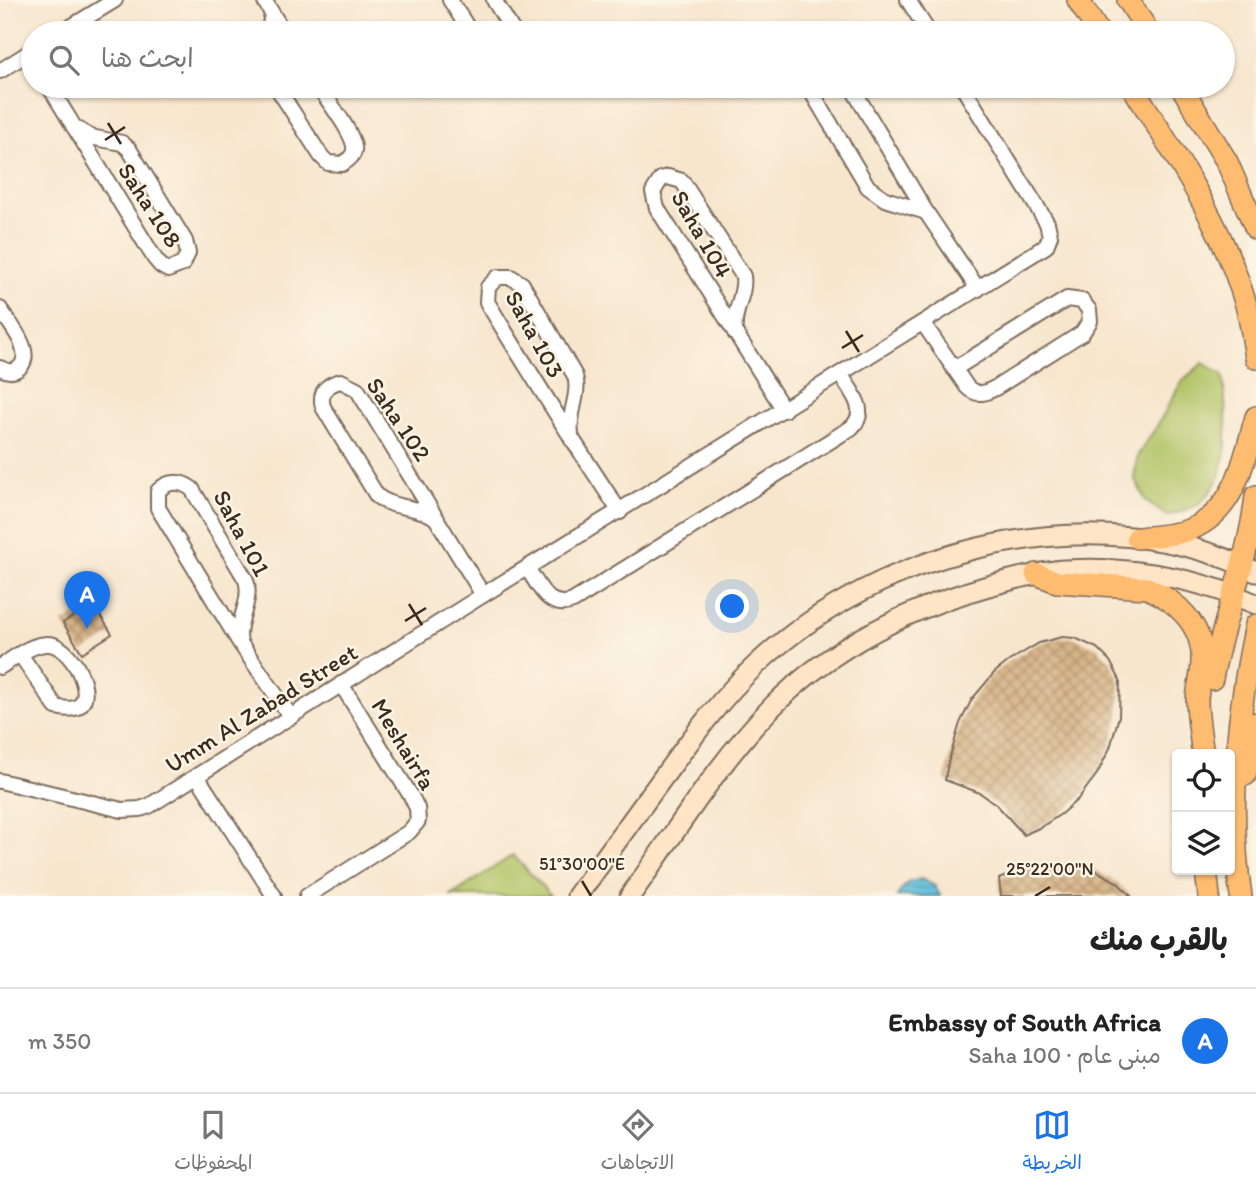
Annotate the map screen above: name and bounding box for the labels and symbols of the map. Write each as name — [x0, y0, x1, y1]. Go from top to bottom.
street label: Saha 108 — [112, 157, 188, 253]
street label: Saha 104 — [665, 185, 739, 283]
street label: Saha 103 — [499, 285, 571, 383]
street label: Saha 102 — [361, 372, 438, 467]
street label: Saha 101 — [207, 485, 277, 581]
pin: A — [64, 571, 110, 629]
your location — [715, 589, 749, 623]
street label: Umm Al Zabad Street — [160, 637, 362, 779]
street label: Meshairfa — [365, 693, 443, 795]
text: 51°30'00"E — [539, 853, 625, 875]
text: 25°22'00"N — [1006, 858, 1094, 880]

